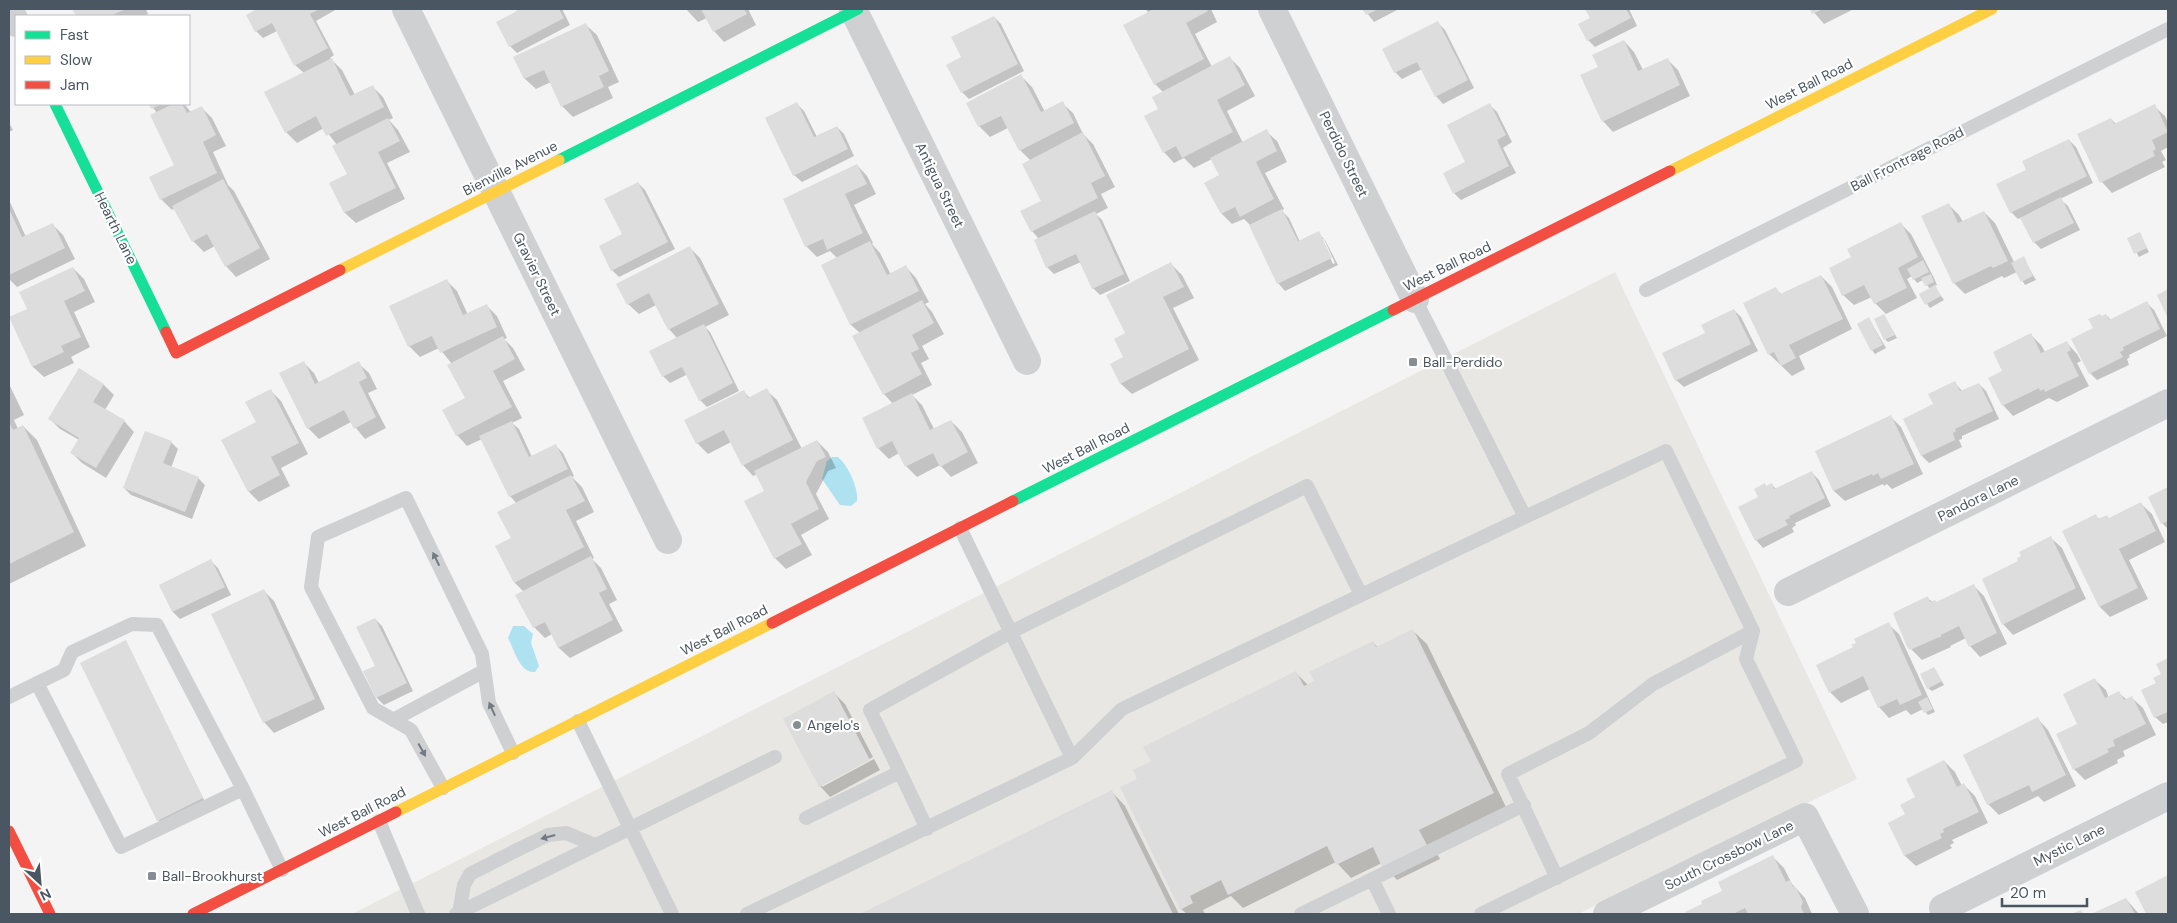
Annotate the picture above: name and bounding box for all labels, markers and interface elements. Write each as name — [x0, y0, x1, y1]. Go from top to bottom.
legend — [15, 15, 190, 105]
text: Fast — [60, 25, 89, 45]
text: Slow — [60, 50, 93, 70]
street label: West Ball Road — [1762, 54, 1856, 114]
text: Jam — [60, 75, 89, 95]
street label: Perdido Street — [1315, 108, 1373, 200]
street label: Ball Frontrage Road — [1847, 123, 1967, 195]
street label: Bienville Avenue — [460, 136, 560, 200]
street label: Antigua Street — [912, 139, 968, 231]
street label: Hearth Lane — [91, 189, 141, 267]
street label: Gravier Street — [509, 229, 565, 319]
street label: West Ball Road — [1400, 237, 1494, 295]
place label: Ball-Perdido — [1423, 353, 1503, 371]
marker: Ball-Perdido — [1407, 356, 1419, 368]
street label: West Ball Road — [1039, 418, 1133, 478]
street label: Pandora Lane — [1934, 471, 2022, 525]
one-way arrow — [432, 551, 440, 566]
street label: West Ball Road — [677, 600, 771, 660]
one-way arrow — [488, 702, 496, 716]
place label: Angelo's — [807, 716, 860, 734]
marker: Angelo's — [791, 719, 803, 731]
one-way arrow — [418, 743, 426, 758]
street label: West Ball Road — [315, 782, 409, 842]
street label: South Crossbow Lane — [1662, 816, 1796, 894]
street label: Mystic Lane — [2030, 820, 2108, 870]
one-way arrow — [541, 833, 556, 841]
north arrow — [15, 858, 65, 908]
place label: Ball-Brookhurst — [162, 867, 262, 885]
marker: Ball-Brookhurst — [146, 870, 158, 882]
scale bar — [2002, 876, 2087, 908]
text: 20 m — [2010, 883, 2046, 903]
text: N — [37, 884, 54, 905]

